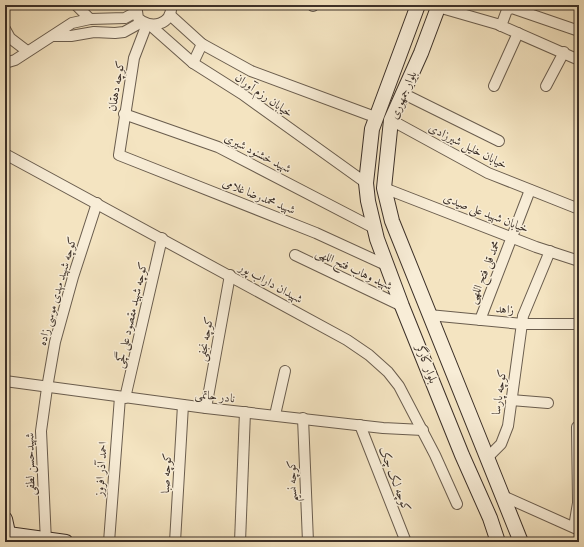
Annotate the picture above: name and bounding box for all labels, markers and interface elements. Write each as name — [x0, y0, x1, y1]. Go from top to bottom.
street label: کوچه دهقان — [105, 59, 129, 113]
street label: خیابان رزم آوران — [230, 69, 296, 123]
street label: بلوار جمهوری — [387, 69, 420, 121]
street label: خیابان خلیل شیرزادی — [425, 120, 510, 174]
street label: شهید خشنود شیری — [222, 130, 294, 177]
street label: شهید محمدرضا غلامی — [220, 175, 297, 218]
street label: خیابان شهید علی صیدی — [441, 190, 531, 238]
street label: کوچه شهید مهدی موسی زاده — [35, 235, 81, 348]
street label: محمد قلی فتح اللهی — [465, 238, 507, 307]
street label: شهید وهاب فتح اللهی — [312, 245, 395, 297]
street label: شهیدان داراب پور — [235, 259, 305, 308]
street label: کوچه شهید مقصود علی گچی — [111, 260, 152, 370]
street label: زاهد — [495, 301, 515, 317]
street label: کوچه نجفی — [194, 316, 218, 363]
street label: بلوار کارگر — [412, 341, 442, 385]
street label: کوچه پارسا — [489, 368, 511, 416]
street label: نادر حاتمی — [194, 387, 236, 407]
street label: شهیدحسن لطفی — [22, 433, 40, 495]
street label: احمد آذر افروز — [91, 441, 111, 498]
street label: کوچه لک چک — [374, 445, 414, 514]
street label: کوچه صبا — [158, 452, 176, 494]
street label: کوچه نسیم — [284, 460, 305, 502]

